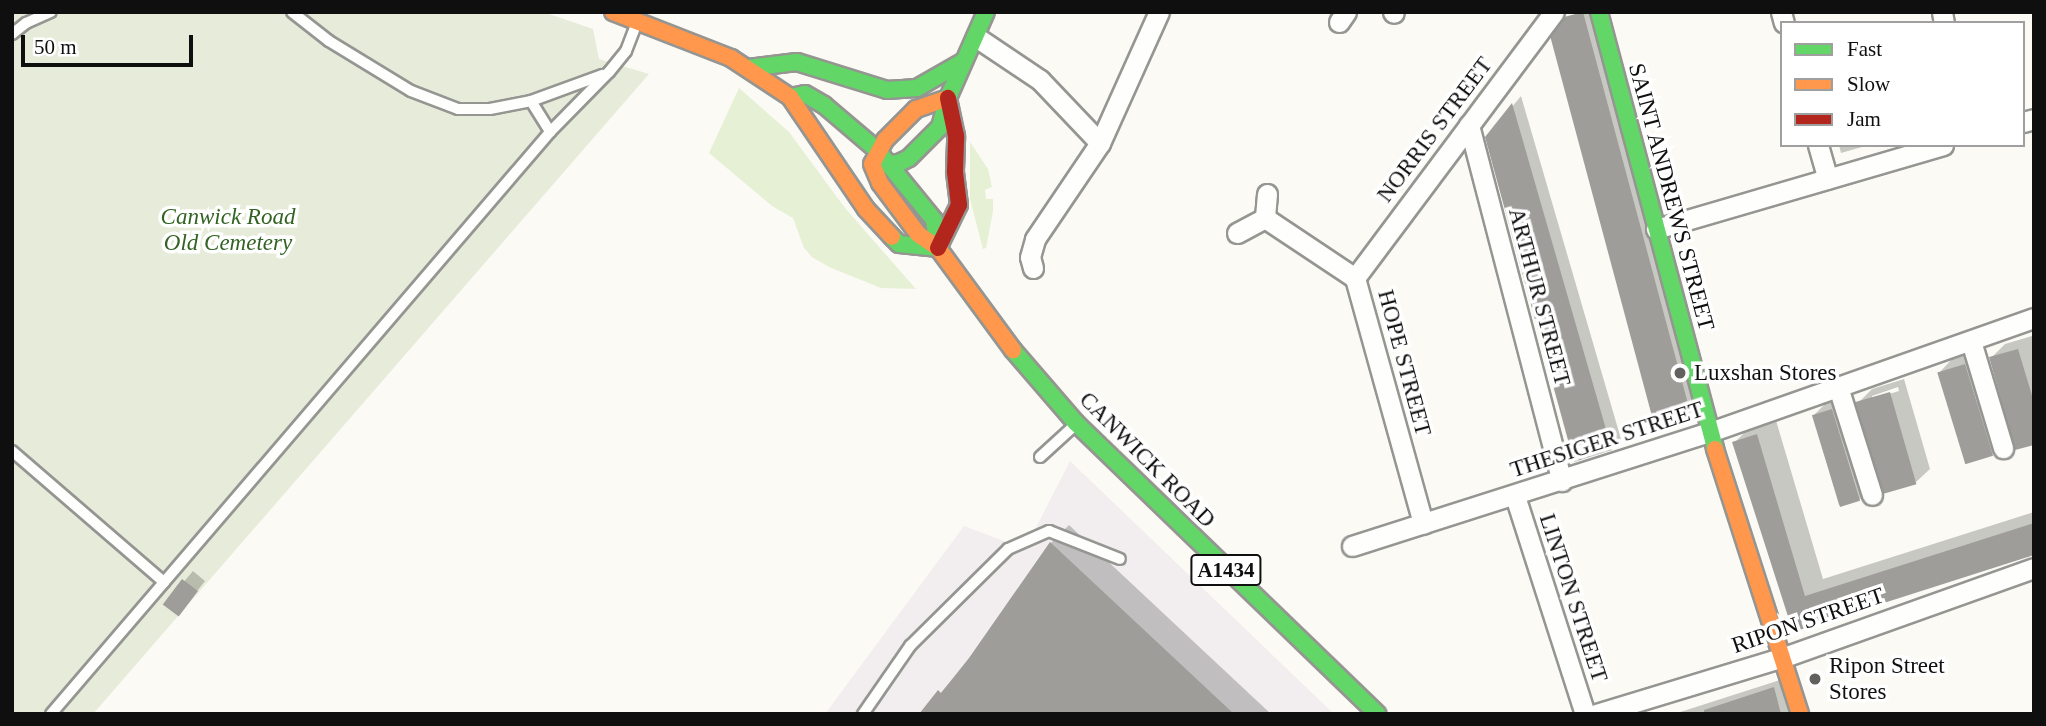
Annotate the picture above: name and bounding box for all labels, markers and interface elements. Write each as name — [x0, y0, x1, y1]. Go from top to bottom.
scale bar — [24, 21, 196, 65]
legend — [1780, 21, 2025, 147]
text: 50 m — [34, 35, 77, 59]
text: Fast — [1847, 37, 1882, 61]
street label: NORRIS STREET — [1371, 52, 1499, 208]
street label: SAINT ANDREWS STREET — [1622, 60, 1720, 334]
text: Slow — [1847, 72, 1890, 96]
text: Jam — [1847, 107, 1881, 131]
park label: Canwick Road Old Cemetery — [161, 203, 295, 257]
street label: ARTHUR STREET — [1502, 205, 1576, 389]
street label: HOPE STREET — [1371, 287, 1437, 439]
place label: Luxshan Stores — [1694, 359, 1836, 387]
marker: Luxshan Stores — [1672, 365, 1688, 381]
street label: CANWICK ROAD — [1073, 386, 1221, 534]
street label: THESIGER STREET — [1507, 396, 1707, 484]
street label: LINTON STREET — [1533, 510, 1613, 686]
road number: A1434 — [1189, 552, 1263, 588]
street label: RIPON STREET — [1728, 582, 1888, 660]
place label: Ripon Street Stores — [1829, 652, 1945, 706]
marker: Ripon Street Stores — [1807, 671, 1823, 687]

